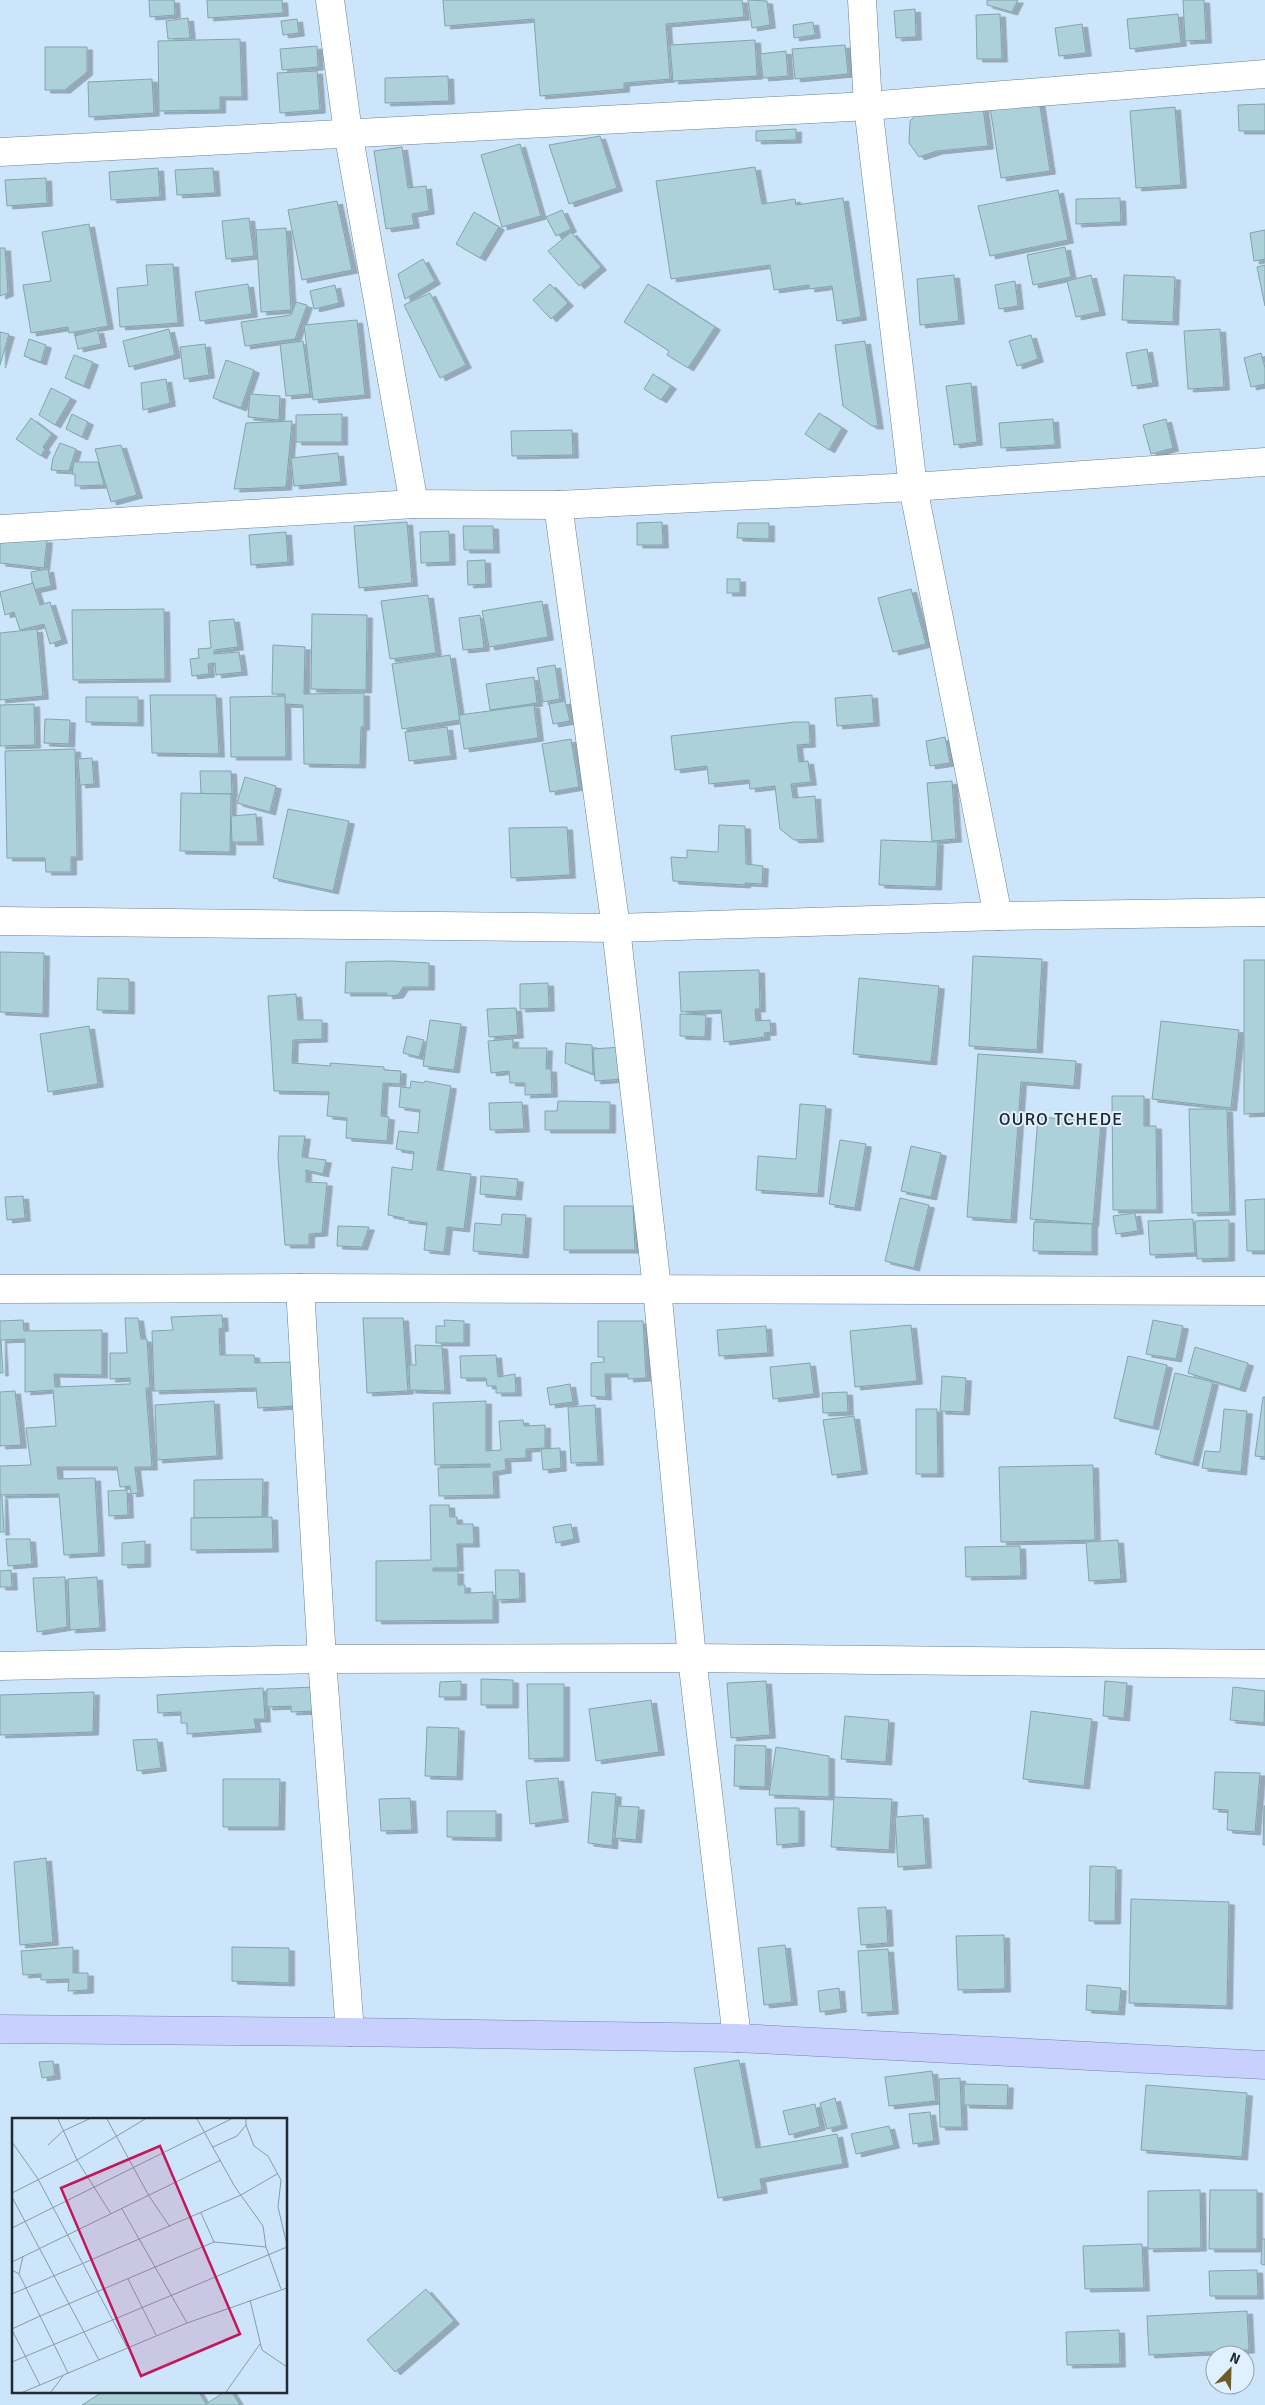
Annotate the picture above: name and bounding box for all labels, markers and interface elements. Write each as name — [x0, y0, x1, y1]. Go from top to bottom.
district label: OURO TCHEDE — [999, 1108, 1123, 1130]
inset map — [12, 2118, 288, 2392]
north arrow — [1205, 2345, 1255, 2395]
text: N — [1227, 2349, 1243, 2368]

